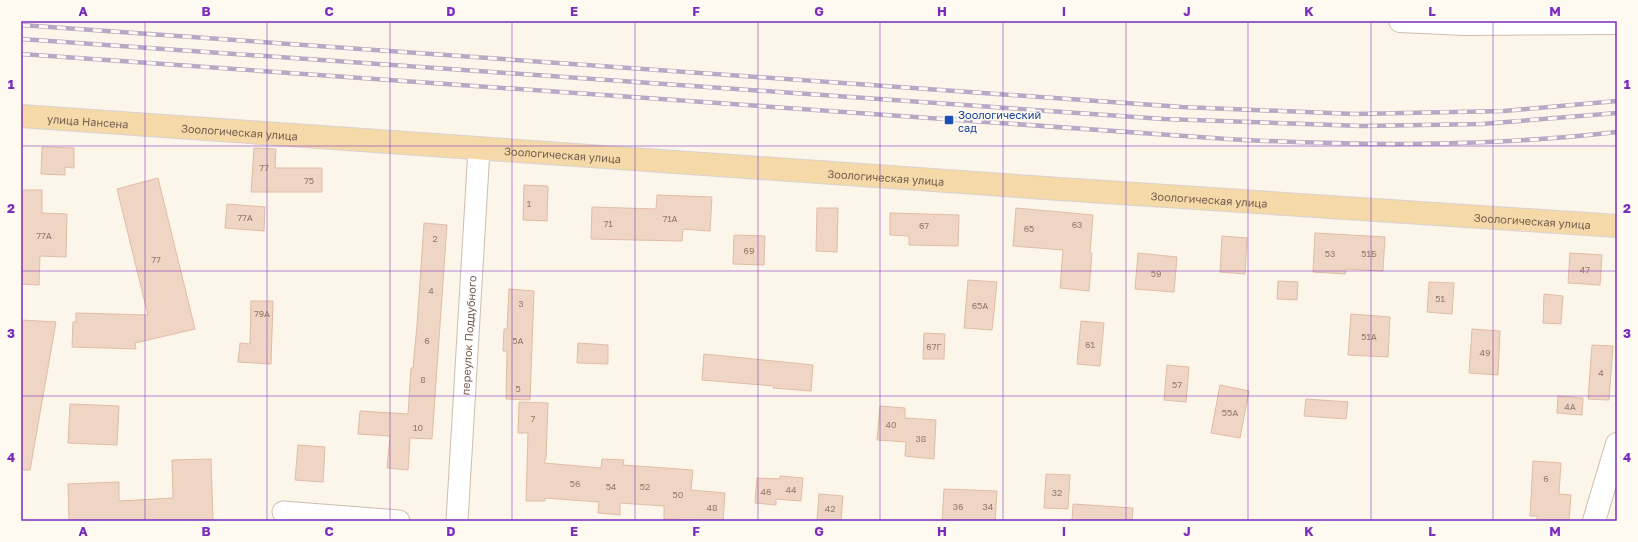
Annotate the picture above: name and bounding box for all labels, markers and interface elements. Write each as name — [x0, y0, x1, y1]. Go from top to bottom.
text: A — [78, 3, 88, 19]
text: B — [201, 3, 211, 19]
text: C — [324, 3, 334, 19]
text: D — [446, 3, 456, 19]
text: E — [570, 3, 578, 19]
text: F — [692, 3, 700, 19]
text: G — [814, 3, 824, 19]
text: H — [937, 3, 947, 19]
text: I — [1062, 3, 1066, 19]
text: J — [1183, 3, 1191, 19]
text: K — [1304, 3, 1314, 19]
text: L — [1428, 3, 1436, 19]
text: M — [1549, 3, 1561, 19]
text: 1 — [8, 76, 15, 92]
text: 1 — [1624, 76, 1631, 92]
place label: Зоологический сад — [958, 108, 1041, 134]
street label: улица Нансена — [47, 111, 129, 130]
marker: Зоологический сад — [943, 114, 955, 126]
street label: Зоологическая улица — [181, 121, 298, 142]
street label: Зоологическая улица — [504, 143, 622, 165]
house number: 77 — [259, 162, 269, 173]
street label: Зоологическая улица — [827, 166, 945, 187]
house number: 75 — [304, 175, 314, 186]
street label: Зоологическая улица — [1150, 189, 1268, 209]
house number: 1 — [527, 198, 532, 209]
text: 2 — [7, 200, 15, 216]
text: 2 — [1623, 200, 1631, 216]
street label: Зоологическая улица — [1473, 210, 1591, 231]
house number: 77А — [237, 212, 253, 223]
house number: 71А — [662, 213, 678, 224]
house number: 71 — [603, 218, 613, 229]
house number: 63 — [1072, 219, 1082, 230]
house number: 67 — [919, 220, 929, 231]
house number: 65 — [1024, 223, 1034, 234]
house number: 77А — [36, 230, 52, 241]
house number: 2 — [432, 233, 438, 244]
house number: 69 — [744, 245, 754, 256]
house number: 53 — [1325, 248, 1335, 259]
house number: 51Б — [1361, 248, 1377, 259]
house number: 77 — [151, 254, 161, 265]
house number: 47 — [1580, 264, 1590, 275]
house number: 59 — [1151, 268, 1161, 279]
street label: переулок Поддубного — [458, 275, 478, 396]
house number: 4 — [428, 285, 434, 296]
house number: 51 — [1435, 293, 1445, 304]
house number: 3 — [518, 298, 524, 309]
house number: 65А — [972, 300, 988, 311]
house number: 79А — [254, 308, 270, 319]
text: 3 — [7, 325, 15, 341]
text: 3 — [1623, 325, 1631, 341]
house number: 51А — [1361, 331, 1377, 342]
house number: 6 — [424, 335, 430, 346]
house number: 5А — [512, 335, 524, 346]
house number: 61 — [1085, 339, 1096, 350]
house number: 67Г — [926, 341, 942, 352]
house number: 49 — [1480, 347, 1490, 358]
house number: 4 — [1598, 367, 1604, 378]
house number: 8 — [420, 374, 426, 385]
house number: 57 — [1172, 379, 1182, 390]
house number: 5 — [515, 383, 521, 394]
house number: 4А — [1564, 401, 1576, 412]
house number: 55А — [1222, 407, 1238, 418]
house number: 7 — [531, 413, 536, 424]
house number: 40 — [885, 419, 897, 430]
house number: 10 — [413, 422, 423, 433]
house number: 38 — [916, 433, 926, 444]
text: 4 — [7, 449, 15, 465]
text: 4 — [1623, 449, 1631, 465]
house number: 6 — [1543, 473, 1549, 484]
house number: 56 — [570, 478, 580, 489]
house number: 54 — [606, 481, 617, 492]
house number: 52 — [640, 481, 650, 492]
house number: 44 — [786, 484, 797, 495]
house number: 46 — [761, 486, 771, 497]
house number: 32 — [1052, 487, 1062, 498]
house number: 50 — [673, 489, 684, 500]
house number: 36 — [953, 501, 963, 512]
house number: 34 — [983, 501, 994, 512]
house number: 48 — [707, 502, 717, 513]
house number: 42 — [825, 503, 835, 514]
text: A — [78, 523, 88, 539]
text: B — [201, 523, 211, 539]
text: C — [324, 523, 334, 539]
text: D — [446, 523, 456, 539]
text: E — [570, 523, 578, 539]
text: F — [692, 523, 700, 539]
text: G — [814, 523, 824, 539]
text: H — [937, 523, 947, 539]
text: I — [1062, 523, 1066, 539]
text: J — [1183, 523, 1191, 539]
text: K — [1304, 523, 1314, 539]
text: L — [1428, 523, 1436, 539]
text: M — [1549, 523, 1561, 539]

